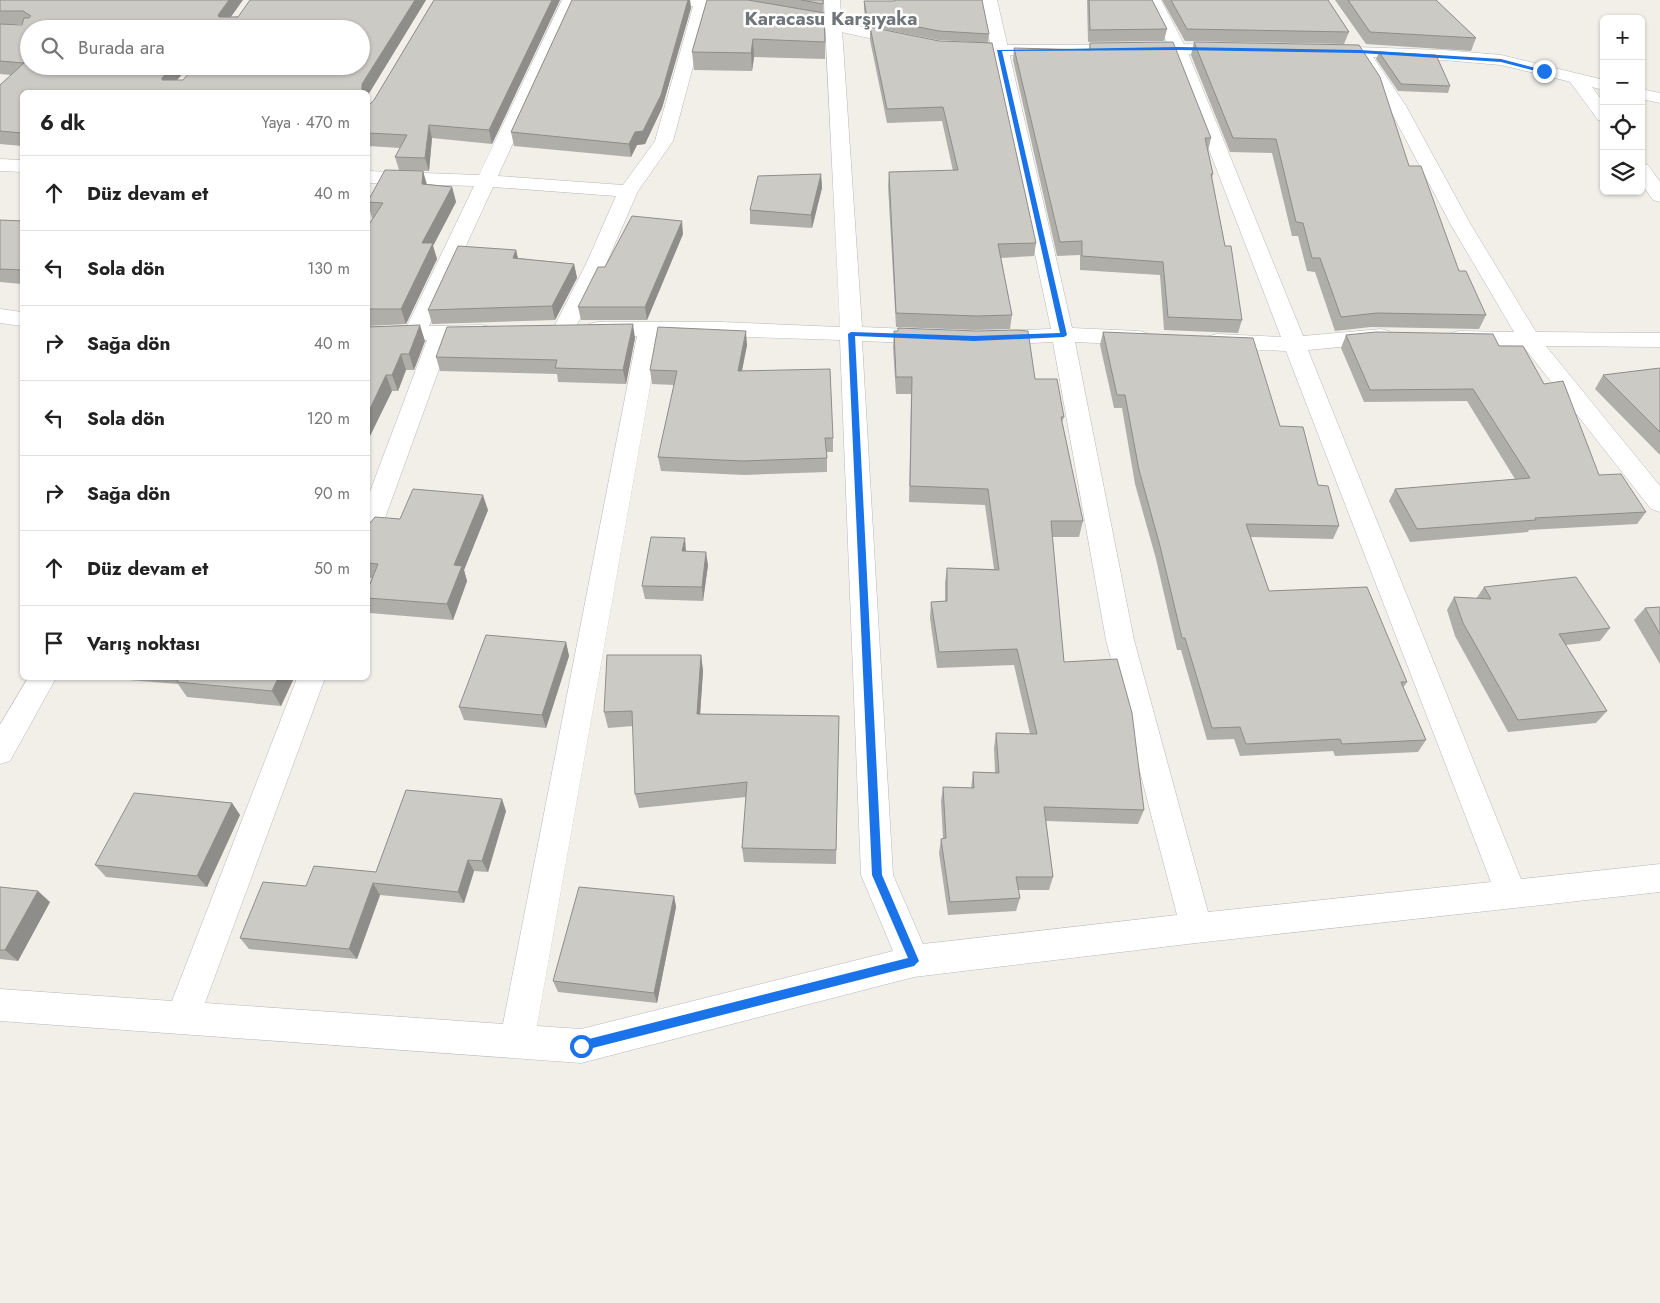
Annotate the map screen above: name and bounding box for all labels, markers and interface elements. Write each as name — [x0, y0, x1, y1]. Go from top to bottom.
district label: Karacasu Karşıyaka — [744, 5, 918, 32]
map controls — [1600, 15, 1645, 195]
button: + — [1600, 15, 1645, 60]
search box — [20, 20, 370, 75]
icon: search — [38, 34, 66, 62]
text: Burada ara — [78, 34, 165, 61]
route end — [1533, 60, 1556, 83]
button: − — [1600, 60, 1645, 105]
button: locate — [1600, 105, 1645, 150]
text: 6 dk — [40, 108, 85, 138]
text: Yaya · 470 m — [261, 111, 350, 134]
button: layers — [1600, 150, 1645, 195]
icon: ahead — [40, 179, 68, 207]
text: Düz devam et — [87, 180, 208, 207]
text: 40 m — [314, 182, 350, 205]
icon: left — [40, 254, 68, 282]
text: Sola dön — [87, 255, 165, 282]
text: 130 m — [307, 257, 350, 280]
icon: right — [40, 329, 68, 357]
text: Sağa dön — [87, 330, 171, 357]
text: 40 m — [314, 332, 350, 355]
icon: left — [40, 404, 68, 432]
text: Sola dön — [87, 405, 165, 432]
text: 120 m — [307, 407, 350, 430]
icon: right — [40, 479, 68, 507]
text: Sağa dön — [87, 480, 171, 507]
text: 90 m — [314, 482, 350, 505]
icon: ahead — [40, 554, 68, 582]
text: Düz devam et — [87, 555, 208, 582]
text: 50 m — [314, 557, 350, 580]
icon: arrive — [40, 629, 68, 657]
text: Varış noktası — [87, 630, 200, 657]
route start — [570, 1035, 593, 1058]

